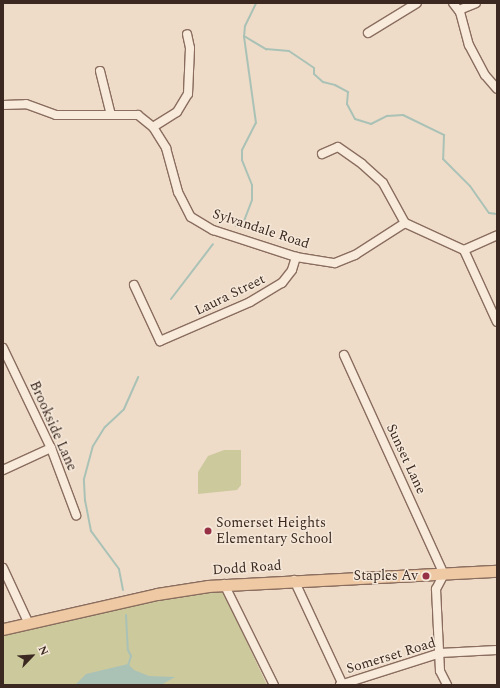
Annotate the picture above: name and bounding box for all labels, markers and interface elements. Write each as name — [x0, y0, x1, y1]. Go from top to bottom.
street label: Sylvandale Road — [210, 205, 312, 253]
street label: Laura Street — [192, 271, 268, 319]
street label: Brookside Lane — [26, 378, 80, 474]
street label: Sunset Lane — [382, 421, 430, 497]
place label: Somerset Heights Elementary School — [216, 515, 332, 548]
marker: Somerset Heights Elementary School — [203, 526, 213, 536]
street label: Dodd Road — [212, 557, 282, 579]
place label: Staples Av — [354, 568, 418, 584]
marker: Staples Av — [421, 571, 431, 581]
street label: Somerset Road — [344, 634, 438, 678]
north arrow — [12, 636, 52, 676]
text: N — [34, 643, 53, 658]

